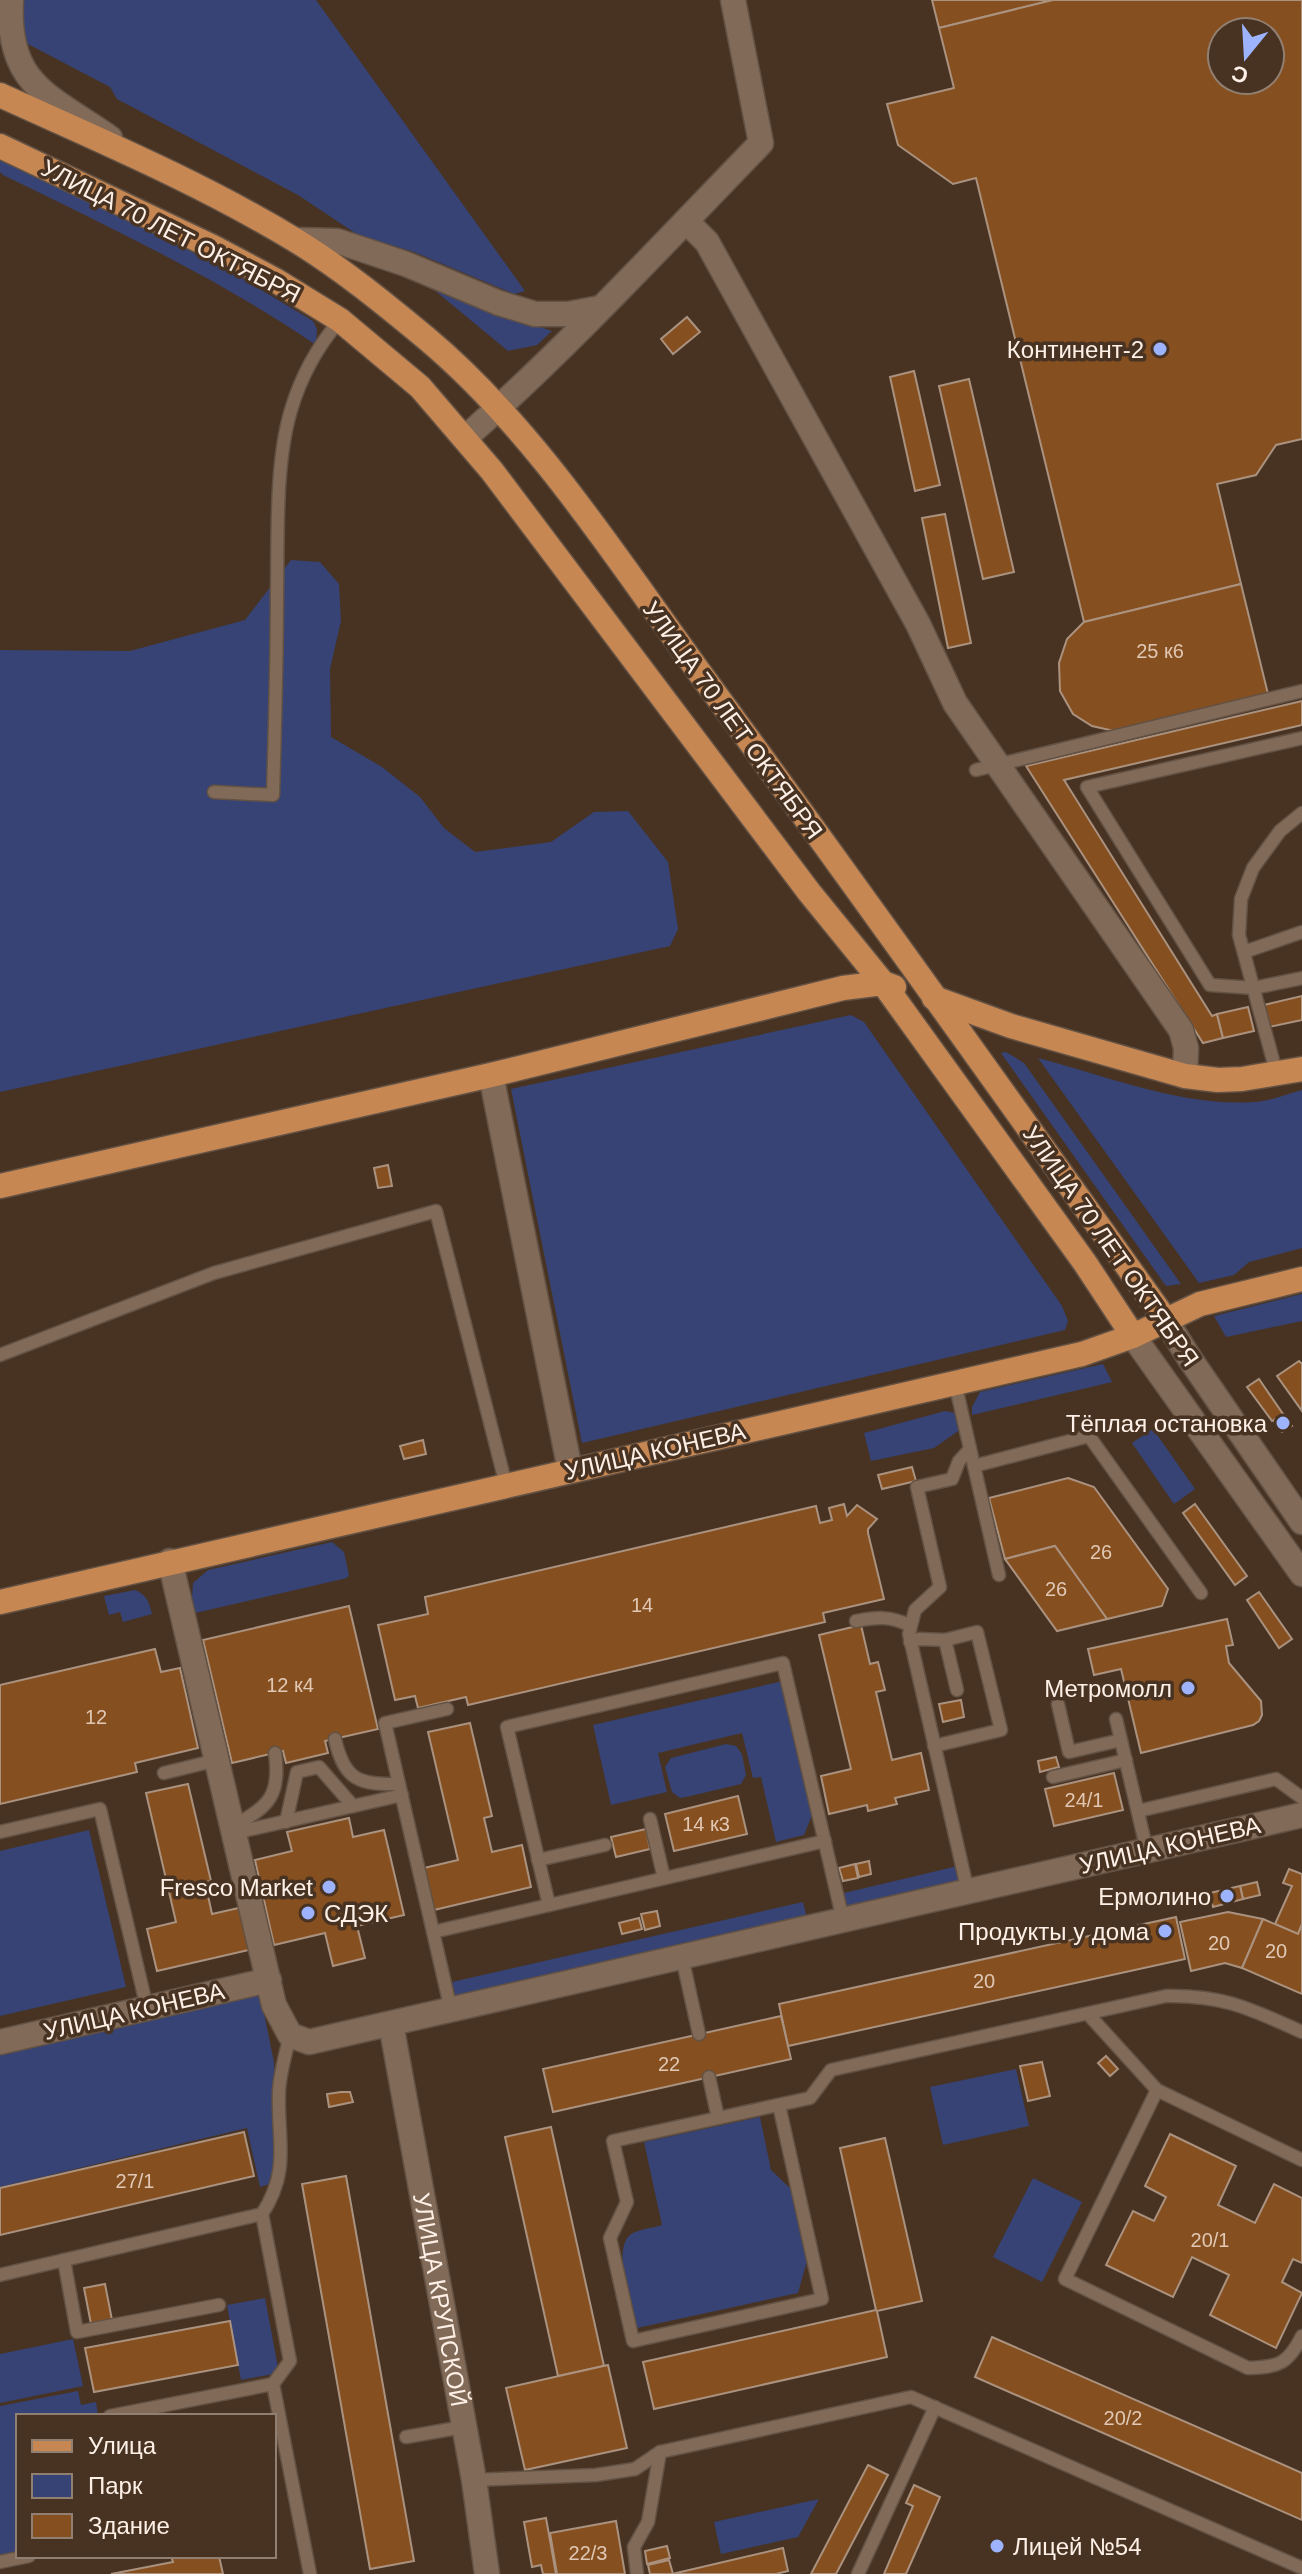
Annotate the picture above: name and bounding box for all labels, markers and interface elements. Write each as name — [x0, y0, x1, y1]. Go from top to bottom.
north arrow — [1206, 16, 1286, 96]
text: С — [1228, 60, 1251, 89]
street label: УЛИЦА 70 ЛЕТ ОКТЯБРЯ — [37, 154, 305, 308]
place label: Континент-2 — [1007, 336, 1144, 363]
marker: Континент-2 — [1151, 340, 1169, 358]
street label: УЛИЦА 70 ЛЕТ ОКТЯБРЯ — [638, 596, 828, 844]
house number: 25 к6 — [1136, 640, 1184, 662]
street label: УЛИЦА 70 ЛЕТ ОКТЯБРЯ — [1018, 1121, 1204, 1371]
place label: Тёплая остановка — [1066, 1410, 1268, 1437]
marker: Тёплая остановка — [1274, 1414, 1292, 1432]
street label: УЛИЦА КОНЕВА — [562, 1417, 748, 1485]
house number: 26 — [1090, 1541, 1112, 1563]
house number: 26 — [1045, 1578, 1067, 1600]
house number: 14 — [631, 1594, 653, 1616]
house number: 12 к4 — [266, 1674, 314, 1696]
place label: Метромолл — [1044, 1675, 1172, 1702]
marker: Метромолл — [1179, 1679, 1197, 1697]
house number: 12 — [85, 1706, 107, 1728]
house number: 24/1 — [1065, 1789, 1103, 1811]
street label: УЛИЦА КОНЕВА — [1077, 1811, 1263, 1879]
house number: 14 к3 — [682, 1813, 730, 1835]
place label: Fresco Market — [160, 1874, 313, 1901]
marker: Fresco Market — [320, 1878, 338, 1896]
place label: Ермолино — [1098, 1883, 1211, 1910]
marker: Ермолино — [1218, 1887, 1236, 1905]
place label: СДЭК — [324, 1900, 388, 1927]
marker: СДЭК — [299, 1904, 317, 1922]
place label: Продукты у дома — [958, 1918, 1150, 1945]
marker: Продукты у дома — [1156, 1922, 1174, 1940]
house number: 20 — [1208, 1932, 1230, 1954]
house number: 20 — [1265, 1940, 1287, 1962]
house number: 20 — [973, 1970, 995, 1992]
street label: УЛИЦА КОНЕВА — [41, 1977, 227, 2045]
house number: 22 — [658, 2053, 680, 2075]
house number: 27/1 — [116, 2170, 154, 2192]
street label: УЛИЦА КРУПСКОЙ — [408, 2190, 474, 2409]
house number: 20/1 — [1191, 2229, 1229, 2251]
house number: 20/2 — [1104, 2407, 1142, 2429]
legend — [16, 2414, 276, 2558]
text: Улица — [88, 2432, 157, 2459]
text: Парк — [88, 2472, 143, 2499]
text: Здание — [88, 2512, 170, 2539]
place label: Лицей №54 — [1013, 2533, 1142, 2560]
marker: Лицей №54 — [988, 2537, 1006, 2555]
house number: 22/3 — [569, 2542, 607, 2564]

